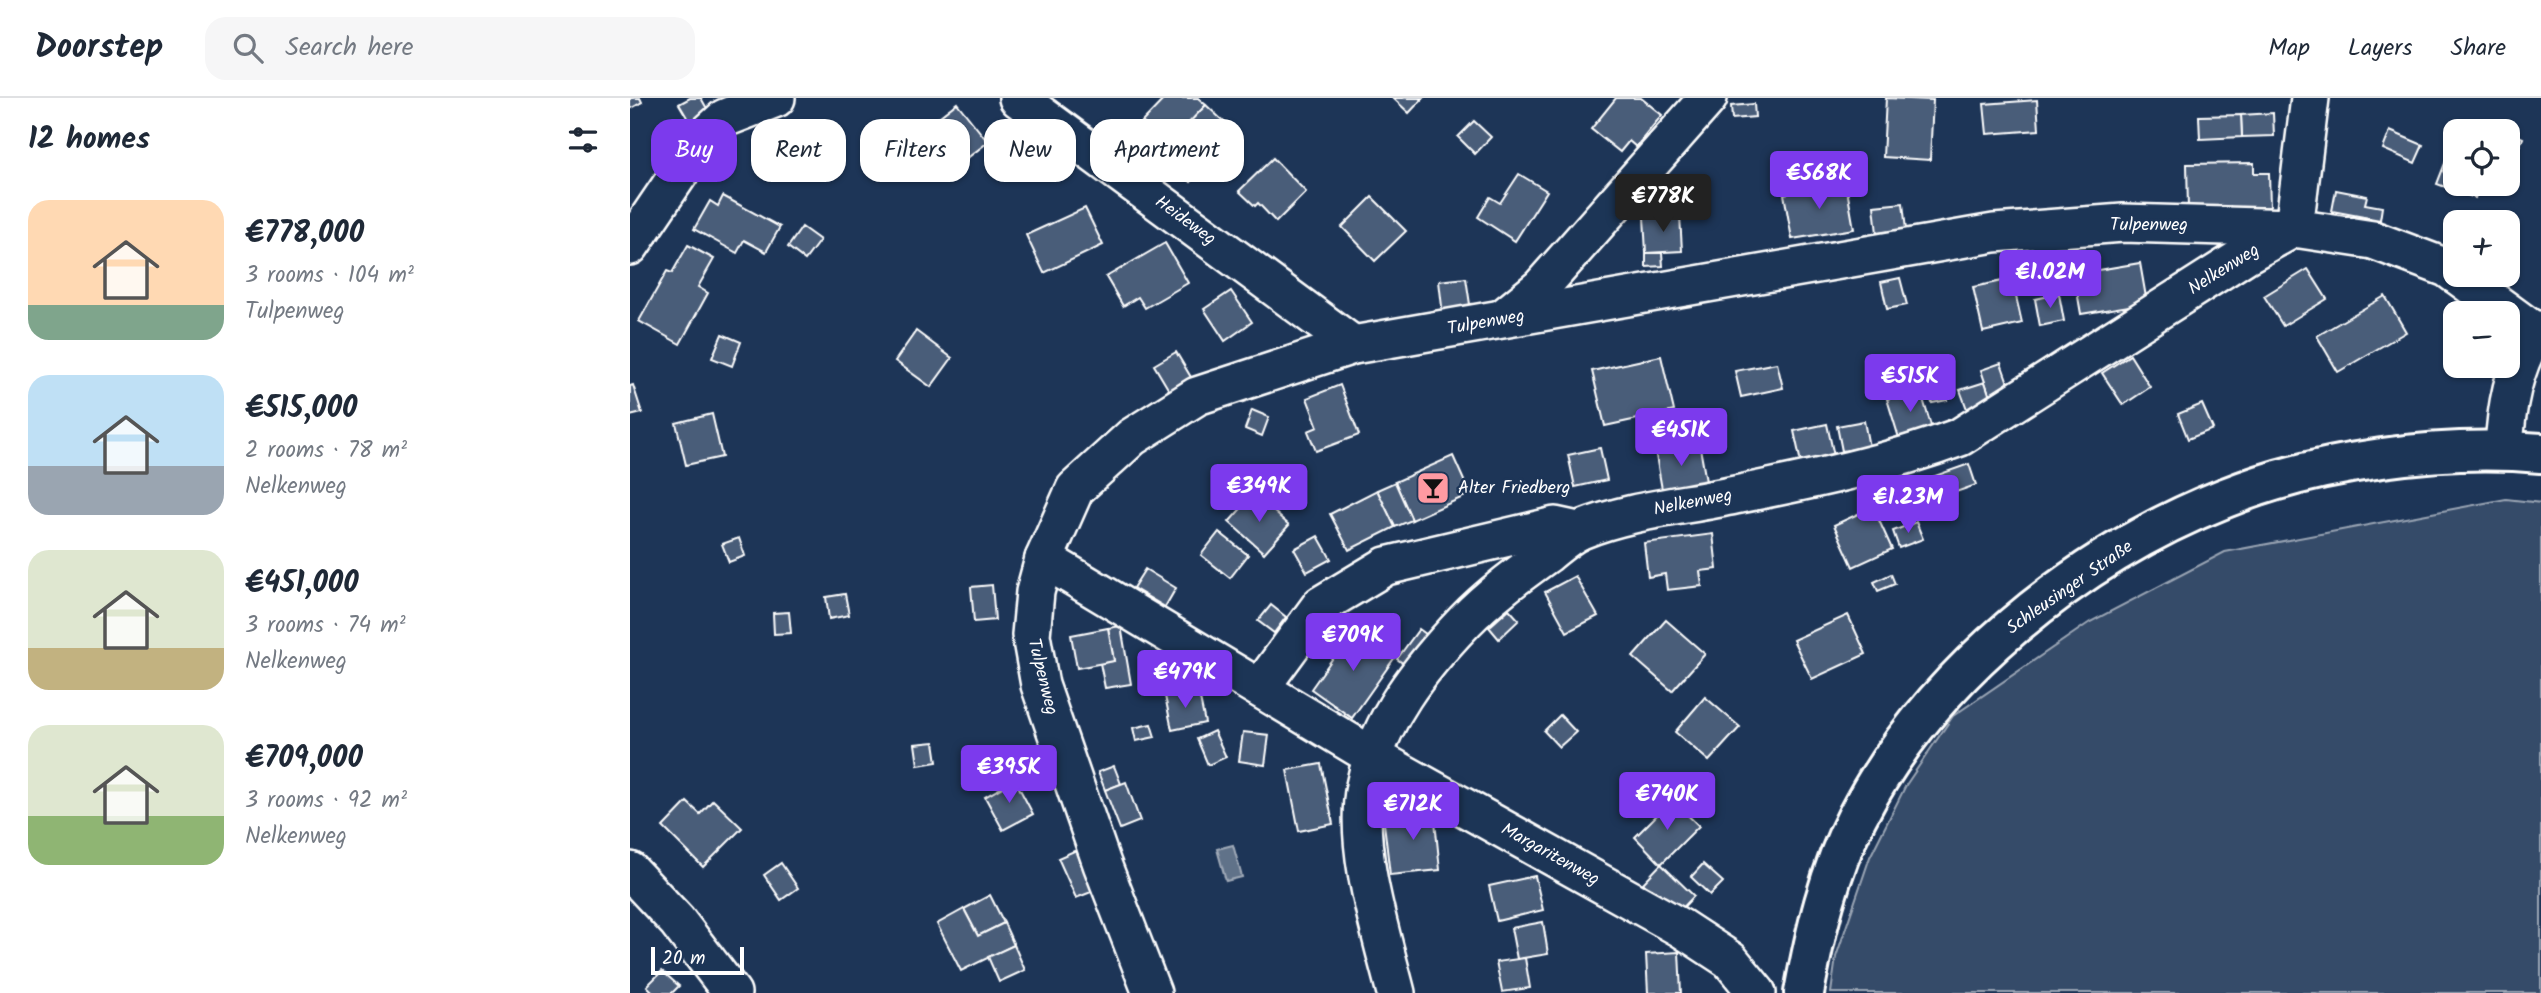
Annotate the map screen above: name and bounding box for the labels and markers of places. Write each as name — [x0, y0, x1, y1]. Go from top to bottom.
pin: €568K — [1770, 152, 1868, 211]
pin: €778K — [1614, 174, 1712, 234]
pin: €1.02M — [1993, 250, 2107, 310]
pin: €515K — [1861, 354, 1959, 414]
pin: €451K — [1632, 408, 1730, 468]
pin: €349K — [1210, 464, 1308, 524]
bar icon: Alter Friedberg — [1414, 469, 1452, 507]
place label: Alter Friedberg — [1458, 474, 1570, 503]
pin: €1.23M — [1851, 476, 1965, 535]
pin: €709K — [1304, 614, 1402, 673]
pin: €479K — [1136, 650, 1234, 710]
pin: €395K — [960, 746, 1058, 805]
pin: €740K — [1618, 772, 1716, 832]
pin: €712K — [1364, 782, 1462, 842]

